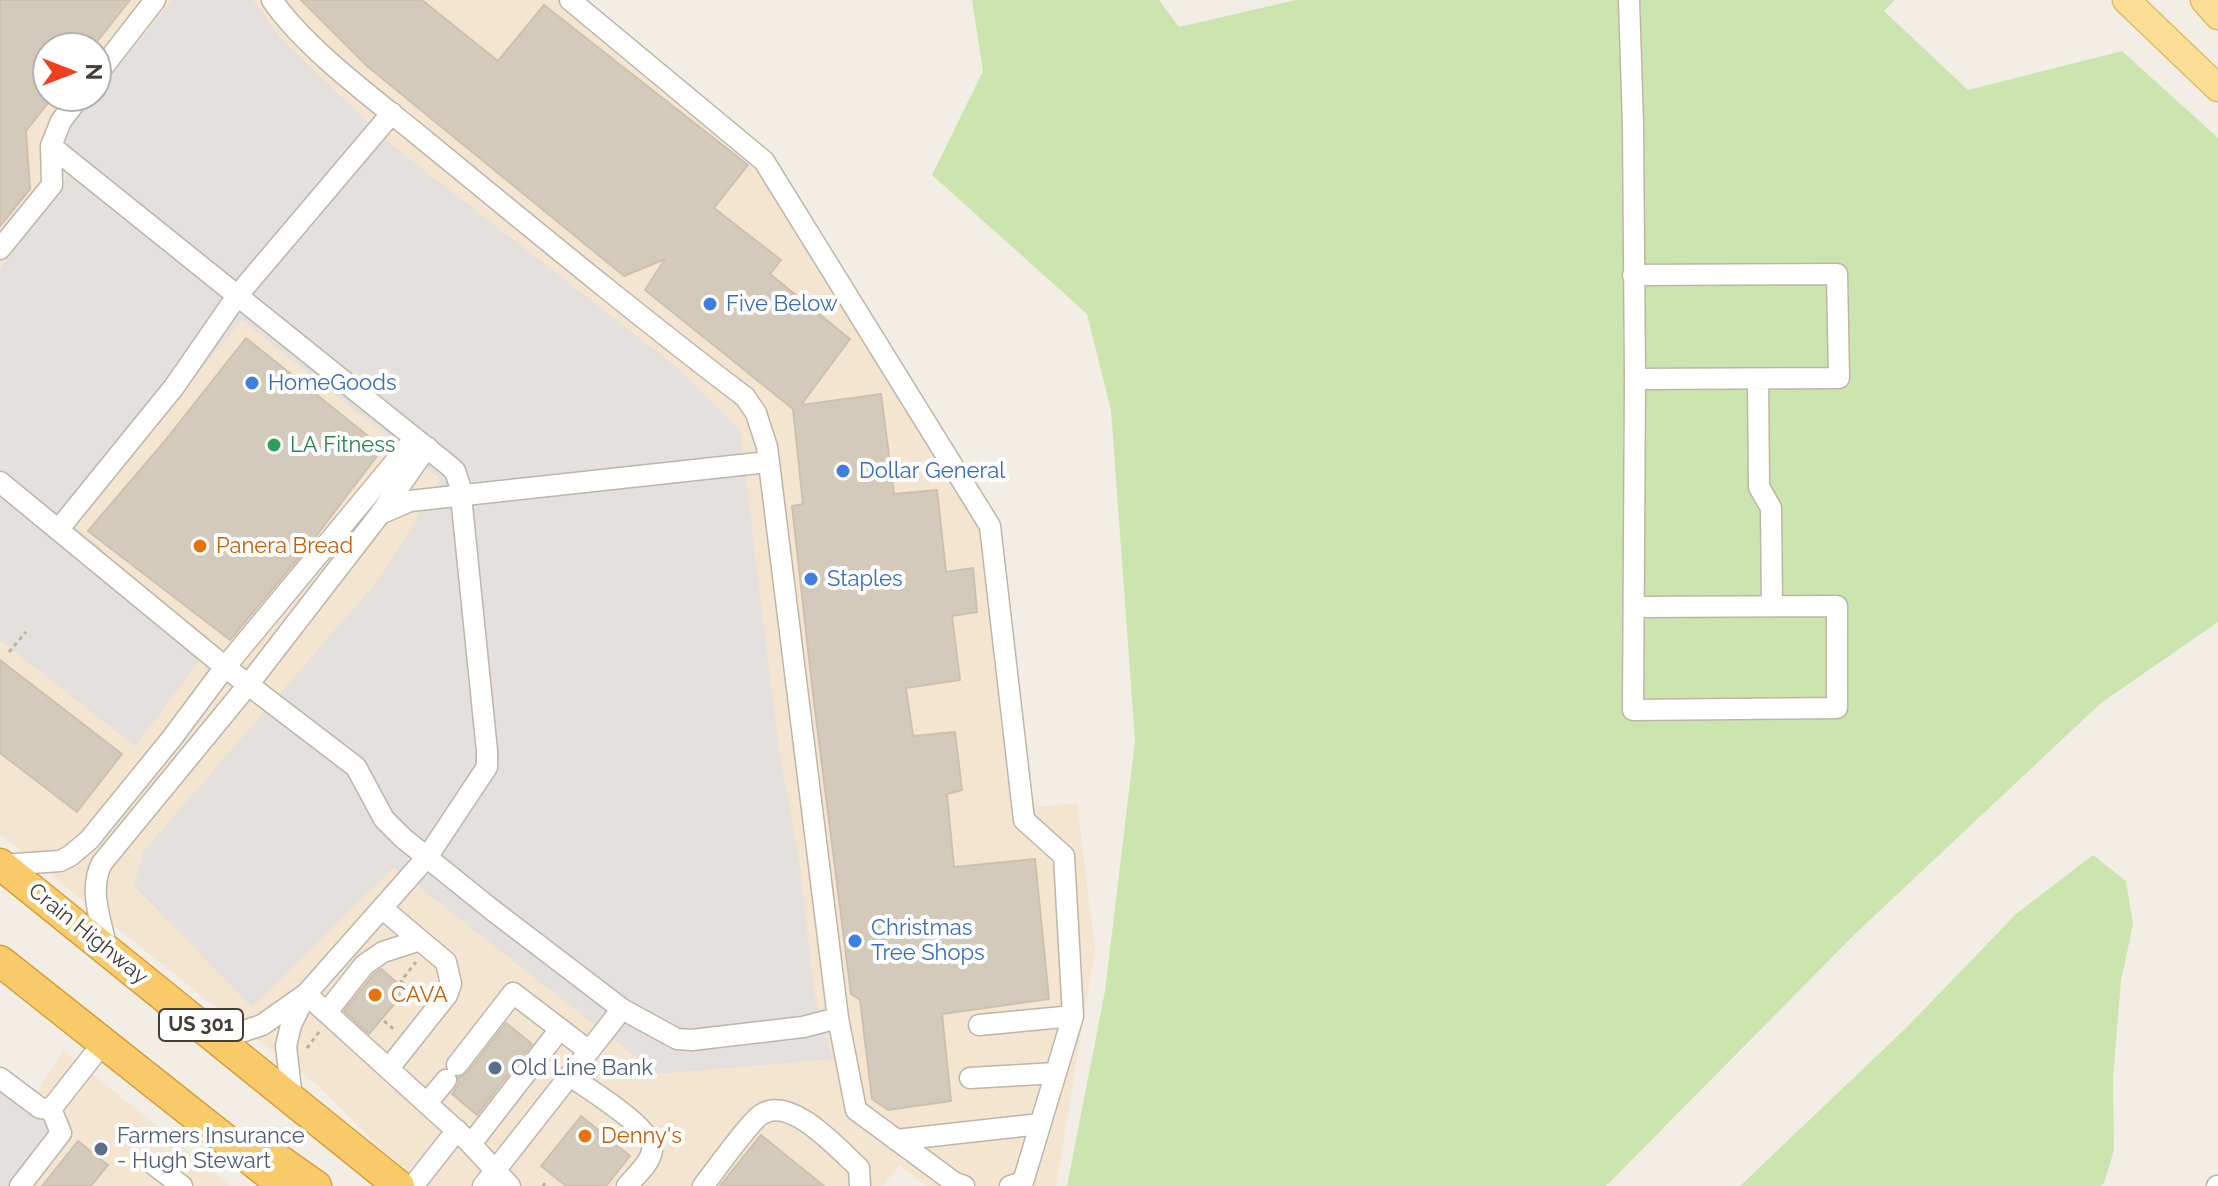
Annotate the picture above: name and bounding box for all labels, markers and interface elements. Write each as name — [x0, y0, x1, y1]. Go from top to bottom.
north arrow — [32, 32, 112, 112]
text: N — [81, 64, 107, 80]
place label: Five Below — [726, 291, 838, 317]
marker: Five Below — [701, 295, 719, 313]
place label: HomeGoods — [268, 370, 397, 396]
marker: HomeGoods — [243, 374, 261, 392]
place label: LA Fitness — [290, 432, 395, 458]
marker: LA Fitness — [265, 436, 283, 454]
place label: Dollar General — [859, 458, 1005, 484]
marker: Dollar General — [834, 462, 852, 480]
place label: Panera Bread — [216, 533, 353, 559]
marker: Panera Bread — [191, 537, 209, 555]
place label: Staples — [827, 566, 903, 592]
marker: Staples — [802, 570, 820, 588]
street label: Crain Highway — [23, 878, 153, 990]
place label: Christmas Tree Shops — [871, 915, 985, 966]
marker: Christmas Tree Shops — [846, 932, 864, 950]
place label: CAVA — [391, 982, 448, 1008]
marker: CAVA — [366, 986, 384, 1004]
road number: US 301 — [159, 1009, 243, 1041]
place label: Old Line Bank — [511, 1055, 653, 1081]
marker: Old Line Bank — [486, 1059, 504, 1077]
place label: Farmers Insurance - Hugh Stewart — [117, 1123, 305, 1174]
place label: Denny's — [601, 1123, 682, 1149]
marker: Denny's — [576, 1127, 594, 1145]
marker: Farmers Insurance - Hugh Stewart — [92, 1140, 110, 1158]

